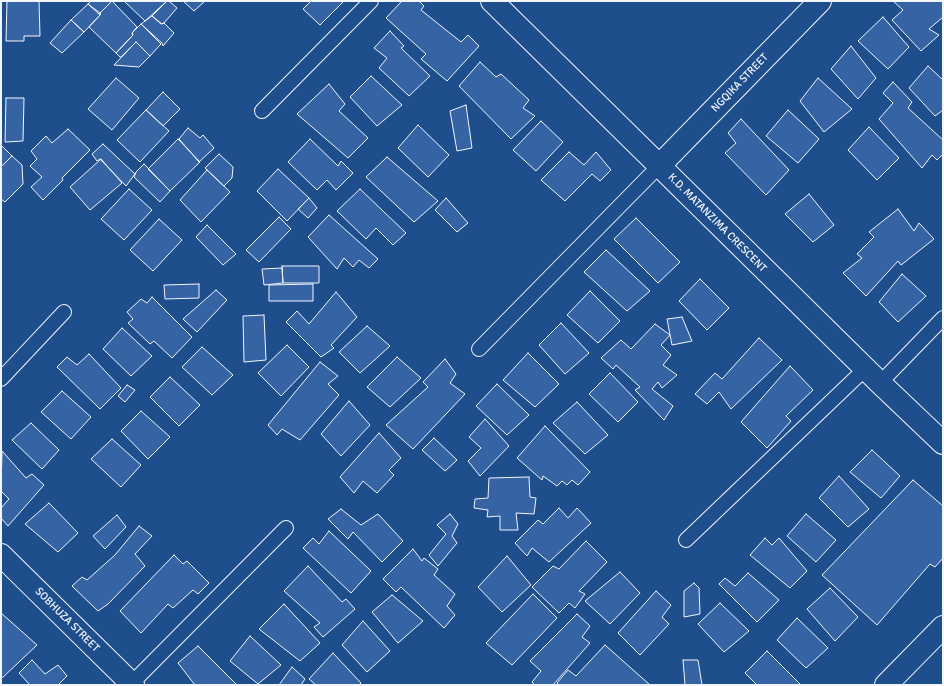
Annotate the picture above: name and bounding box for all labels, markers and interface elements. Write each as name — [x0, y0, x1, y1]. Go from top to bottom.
street label: NGQIKA STREET — [709, 51, 771, 115]
street label: K.D. MATANZIMA CRESCENT — [665, 171, 769, 275]
street label: SOBHUZA STREET — [32, 585, 102, 655]

